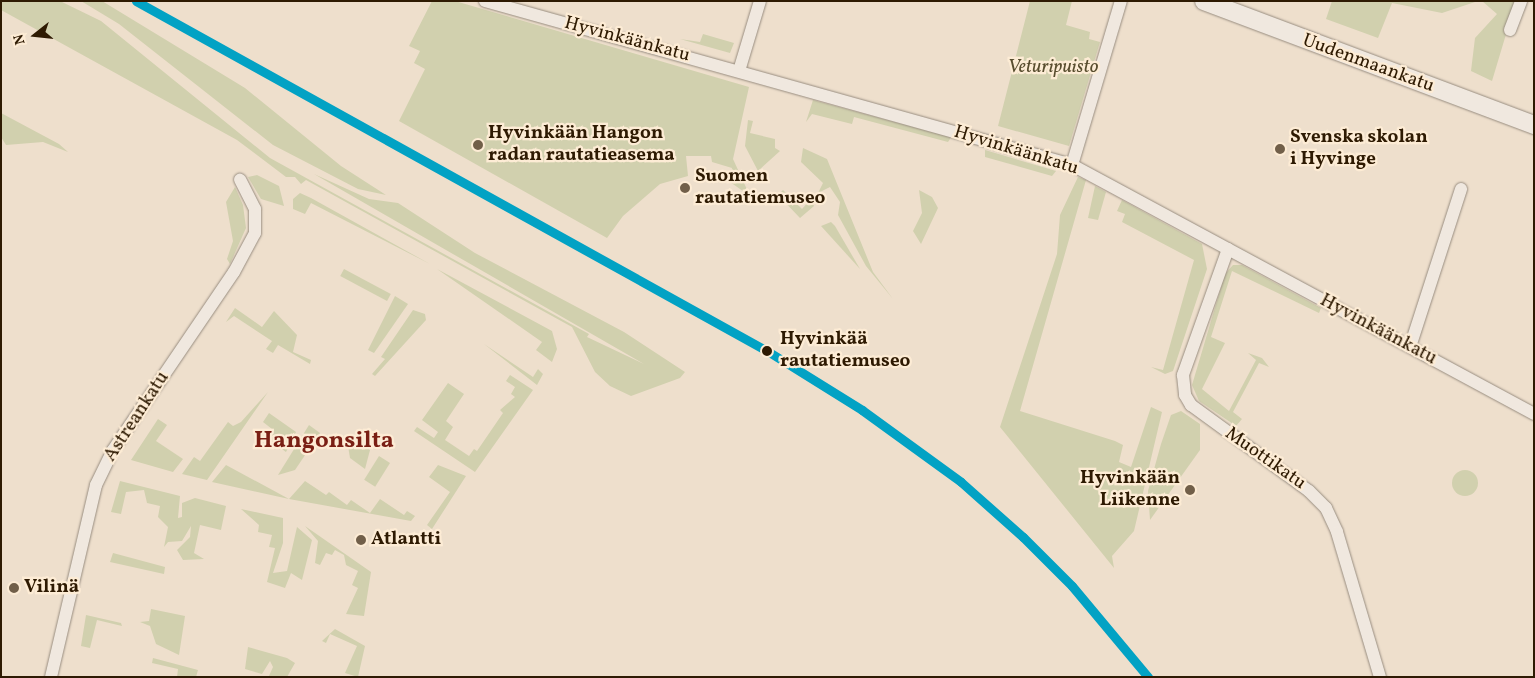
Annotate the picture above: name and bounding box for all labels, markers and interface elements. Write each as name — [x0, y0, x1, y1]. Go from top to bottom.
north arrow — [10, 10, 60, 60]
street label: Hyvinkäänkatu — [562, 12, 692, 68]
street label: Uudenmaankatu — [1299, 30, 1437, 98]
text: N — [10, 32, 31, 47]
park label: Veturipuisto — [1008, 57, 1098, 79]
street label: Hyvinkäänkatu — [951, 121, 1081, 181]
place label: Hyvinkään Hangon radan rautatieasema — [488, 123, 675, 167]
place label: Svenska skolan i Hyvinge — [1290, 127, 1428, 171]
marker: Hyvinkään Hangon radan rautatieasema — [472, 139, 484, 151]
marker: Svenska skolan i Hyvinge — [1274, 143, 1286, 155]
place label: Suomen rautatiemuseo — [695, 166, 825, 210]
marker: Suomen rautatiemuseo — [679, 182, 691, 194]
street label: Hyvinkäänkatu — [1316, 290, 1440, 370]
place label: Hyvinkää rautatiemuseo — [780, 329, 910, 373]
marker: Hyvinkää rautatiemuseo — [758, 342, 776, 360]
street label: Astreankatu — [99, 368, 175, 466]
street label: Muottikatu — [1220, 423, 1310, 495]
district label: Hangonsilta — [254, 428, 394, 456]
place label: Hyvinkään Liikenne — [1080, 468, 1180, 512]
marker: Hyvinkään Liikenne — [1184, 484, 1196, 496]
place label: Atlantti — [371, 529, 441, 551]
marker: Atlantti — [355, 534, 367, 546]
place label: Vilinä — [24, 577, 79, 599]
marker: Vilinä — [8, 582, 20, 594]

